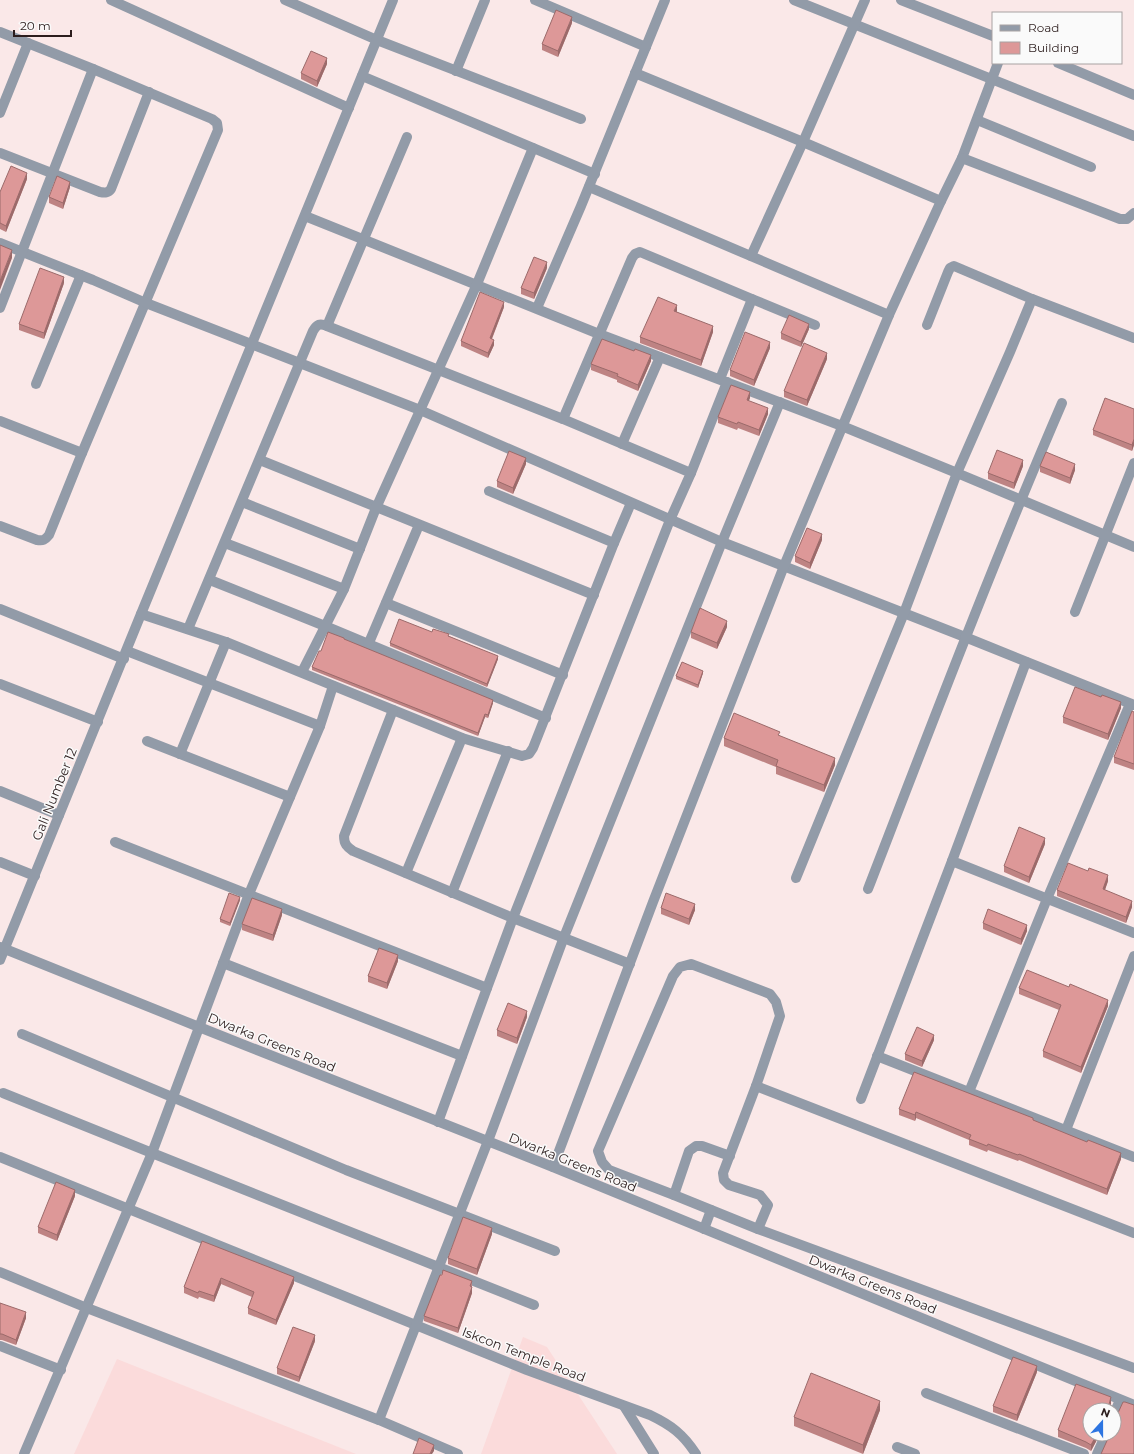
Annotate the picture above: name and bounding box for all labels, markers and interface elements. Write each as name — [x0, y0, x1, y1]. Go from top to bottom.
scale bar — [14, 12, 71, 38]
legend — [992, 12, 1122, 64]
text: 20 m — [20, 18, 51, 33]
text: Road — [1028, 20, 1059, 35]
text: Building — [1028, 40, 1079, 55]
street label: Gali Number 12 — [28, 745, 80, 843]
street label: Dwarka Greens Road — [206, 1009, 338, 1075]
street label: Dwarka Greens Road — [507, 1129, 639, 1195]
street label: Dwarka Greens Road — [807, 1251, 939, 1317]
street label: Iskcon Temple Road — [460, 1323, 588, 1385]
north arrow — [1082, 1402, 1122, 1442]
text: N — [1099, 1405, 1112, 1421]

